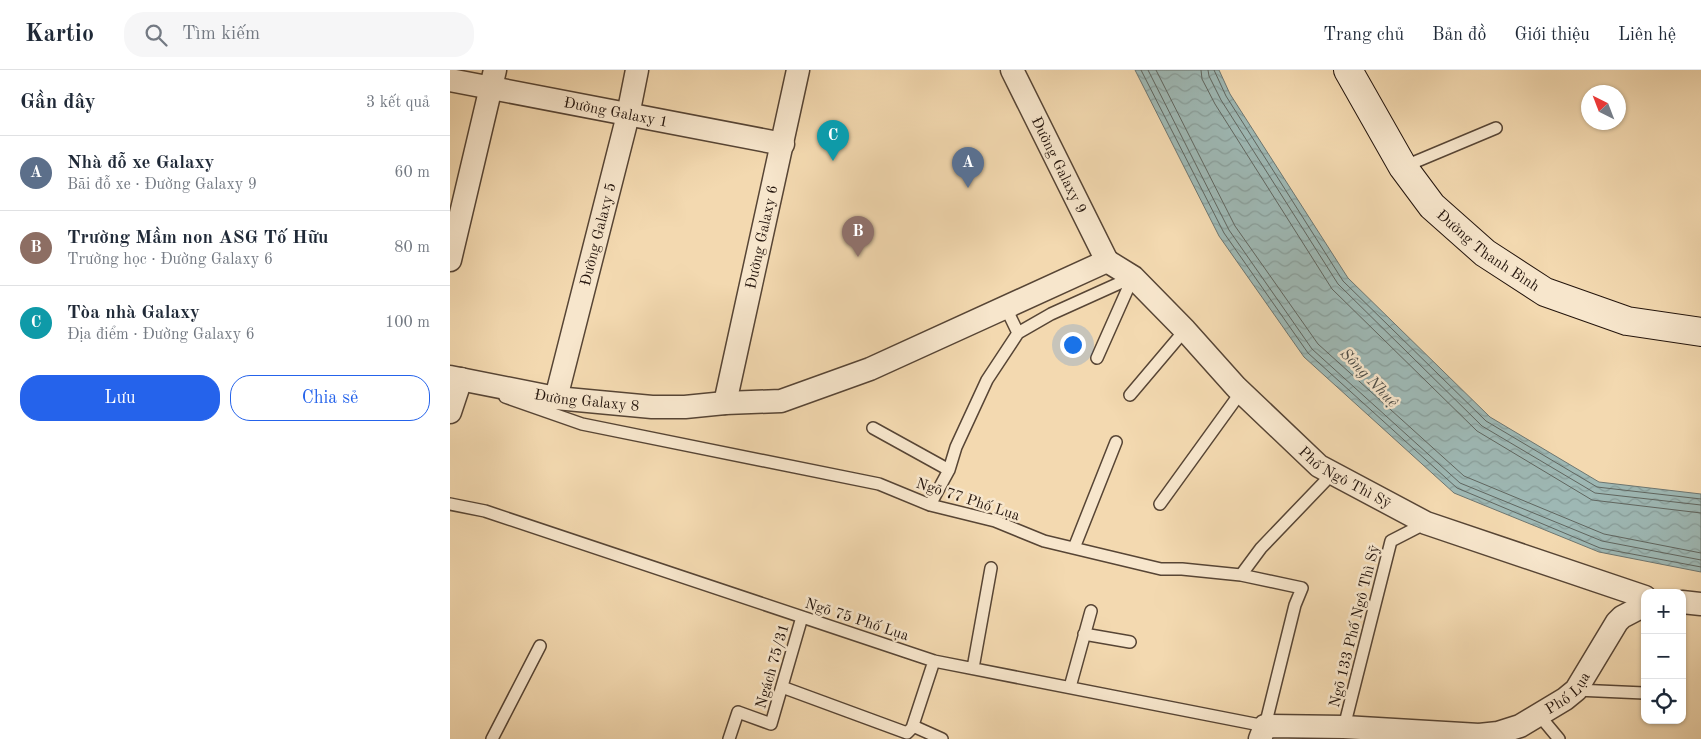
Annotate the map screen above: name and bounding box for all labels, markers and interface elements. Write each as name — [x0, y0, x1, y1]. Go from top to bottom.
search box — [124, 12, 474, 57]
icon: search — [142, 21, 170, 49]
text: Kartio — [25, 23, 94, 47]
text: Tìm kiếm — [182, 25, 260, 44]
text: Trang chủ — [1323, 26, 1404, 44]
text: Bản đồ — [1432, 26, 1486, 44]
text: Giới thiệu — [1514, 26, 1590, 44]
text: Liên hệ — [1618, 26, 1676, 44]
north arrow — [1581, 85, 1626, 130]
text: Gần đây — [20, 92, 96, 113]
text: 3 kết quả — [366, 95, 430, 111]
street label: Đường Galaxy 1 — [562, 96, 669, 131]
street label: Đường Galaxy 9 — [1028, 115, 1088, 216]
pin: C — [817, 120, 849, 161]
pin: A — [952, 147, 984, 188]
text: Nhà đỗ xe Galaxy — [67, 154, 214, 173]
text: A — [30, 165, 42, 181]
text: 60 m — [394, 165, 430, 181]
text: Bãi đỗ xe · Đường Galaxy 9 — [67, 177, 257, 193]
street label: Đường Galaxy 5 — [579, 181, 619, 288]
street label: Đường Galaxy 6 — [744, 184, 782, 291]
street label: Đường Thanh Bình — [1433, 208, 1542, 295]
pin: B — [842, 216, 874, 257]
text: Trường Mầm non ASG Tố Hữu — [67, 229, 329, 248]
text: B — [30, 240, 42, 256]
text: 80 m — [394, 240, 430, 256]
text: Trường học · Đường Galaxy 6 — [67, 252, 273, 268]
text: Tòa nhà Galaxy — [67, 304, 200, 323]
text: C — [31, 315, 41, 331]
text: 100 m — [385, 315, 430, 331]
text: Địa điểm · Đường Galaxy 6 — [67, 327, 255, 343]
your location — [1060, 332, 1086, 358]
water label: Sông Nhuệ — [1337, 346, 1401, 411]
button: Lưu — [20, 375, 220, 421]
button: Chia sẻ — [230, 375, 430, 421]
street label: Đường Galaxy 8 — [533, 388, 640, 415]
street label: Phố Ngô Thì Sỹ — [1295, 445, 1393, 512]
street label: Ngõ 77 Phố Lụa — [914, 476, 1022, 524]
street label: Ngõ 133 Phố Ngô Thì Sỹ — [1327, 543, 1383, 709]
map controls — [1641, 589, 1686, 724]
button: + — [1641, 589, 1686, 634]
street label: Ngõ 75 Phố Lụa — [803, 596, 911, 644]
street label: Ngách 75/31 — [754, 622, 793, 711]
button: − — [1641, 634, 1686, 679]
street label: Phố Lụa — [1543, 670, 1594, 718]
button: locate — [1641, 679, 1686, 724]

